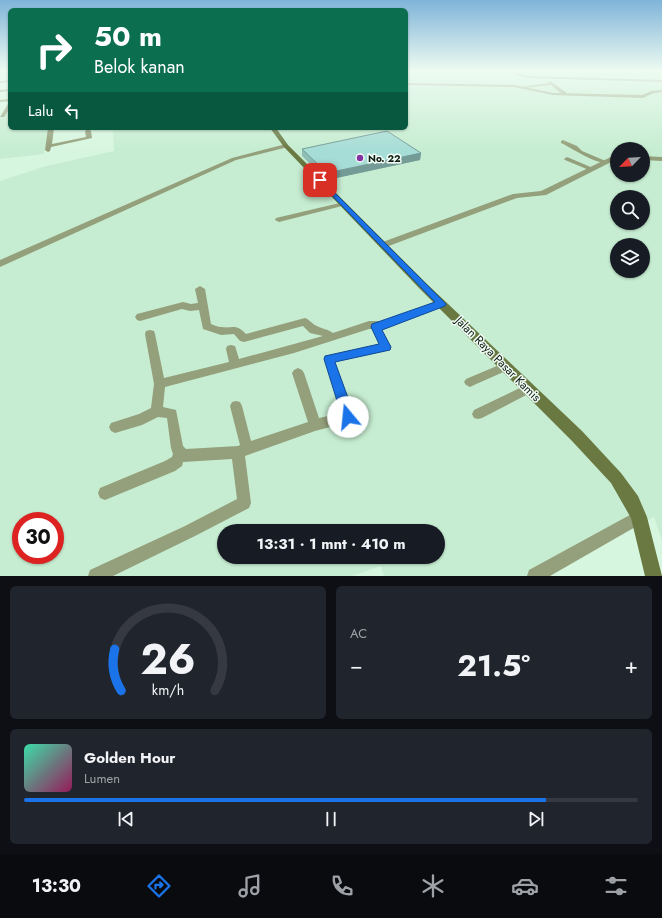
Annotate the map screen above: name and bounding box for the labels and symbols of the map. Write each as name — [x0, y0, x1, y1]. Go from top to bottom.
north arrow — [610, 142, 650, 182]
place label: No. 22 — [368, 151, 401, 166]
marker: No. 22 — [355, 153, 365, 163]
pin — [303, 163, 337, 197]
street label: Jalan Raya Pasar Kamis — [450, 311, 545, 406]
position arrow — [327, 396, 369, 438]
speed limit sign: 30 — [12, 512, 64, 564]

